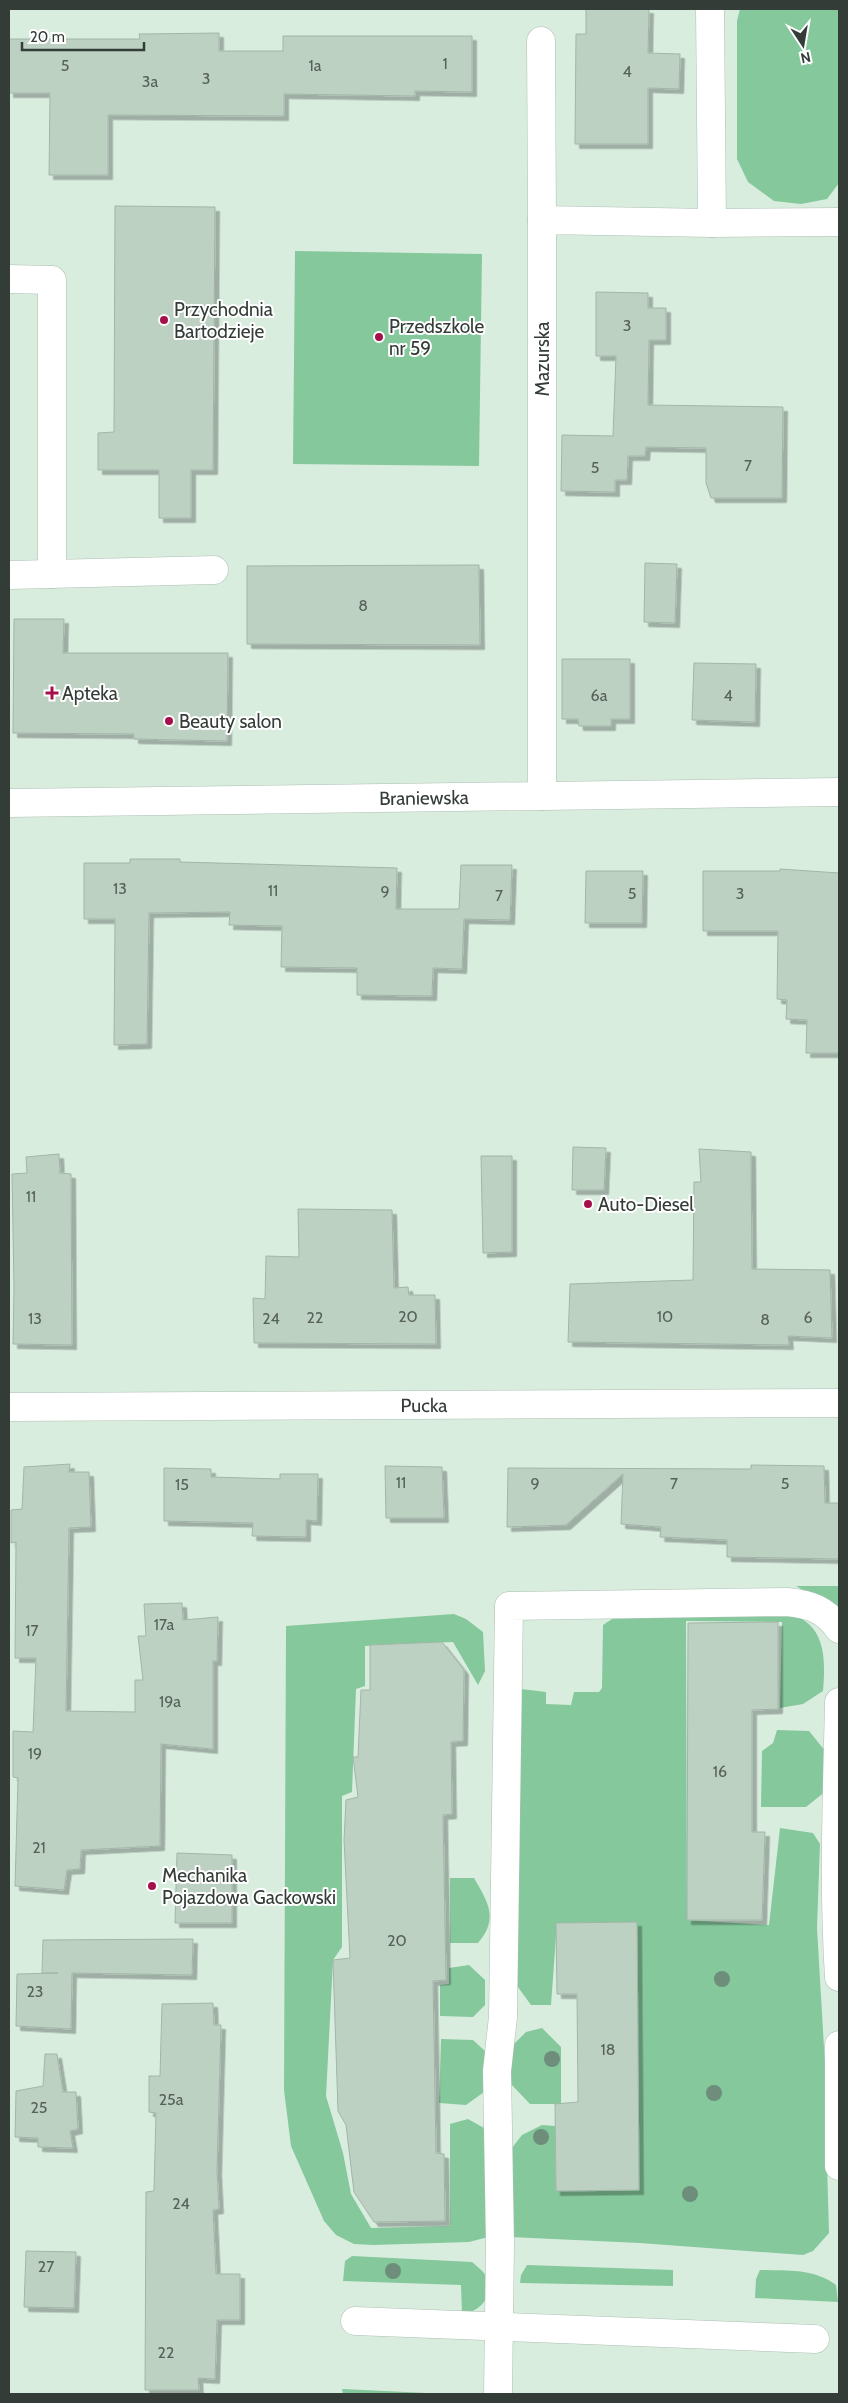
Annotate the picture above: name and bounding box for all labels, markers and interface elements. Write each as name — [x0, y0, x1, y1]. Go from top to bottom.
scale bar — [22, 20, 145, 52]
north arrow — [778, 20, 828, 70]
text: 20 m — [30, 28, 65, 46]
text: N — [799, 48, 812, 68]
house number: 1 — [442, 54, 448, 73]
house number: 5 — [61, 56, 69, 75]
house number: 1a — [309, 56, 322, 75]
house number: 4 — [622, 62, 632, 81]
house number: 3 — [202, 69, 210, 88]
house number: 3a — [142, 72, 158, 91]
place label: Przychodnia Bartodzieje — [174, 298, 273, 343]
marker: Przychodnia Bartodzieje — [158, 314, 170, 326]
place label: Przedszkole nr 59 — [389, 315, 484, 360]
house number: 3 — [623, 316, 631, 335]
street label: Mazurska — [531, 322, 554, 396]
marker: Przedszkole nr 59 — [373, 331, 385, 343]
house number: 7 — [744, 456, 752, 475]
house number: 5 — [591, 458, 599, 477]
house number: 8 — [358, 596, 368, 615]
place label: Apteka — [62, 682, 118, 705]
house number: 6a — [591, 686, 608, 705]
house number: 4 — [723, 686, 733, 705]
marker: Apteka — [46, 687, 58, 699]
place label: Beauty salon — [179, 710, 282, 733]
marker: Beauty salon — [163, 715, 175, 727]
street label: Braniewska — [379, 786, 469, 810]
house number: 13 — [113, 879, 127, 898]
house number: 11 — [268, 881, 278, 900]
house number: 9 — [380, 882, 390, 901]
house number: 5 — [628, 884, 636, 903]
house number: 3 — [736, 884, 744, 903]
house number: 7 — [495, 886, 503, 905]
house number: 11 — [26, 1187, 36, 1206]
place label: Auto-Diesel — [598, 1193, 694, 1216]
marker: Auto-Diesel — [582, 1198, 594, 1210]
house number: 20 — [398, 1307, 418, 1326]
house number: 10 — [657, 1307, 673, 1326]
house number: 22 — [307, 1308, 323, 1327]
house number: 6 — [803, 1308, 813, 1327]
house number: 13 — [28, 1309, 42, 1328]
house number: 24 — [262, 1309, 280, 1328]
house number: 8 — [760, 1310, 770, 1329]
street label: Pucka — [400, 1394, 448, 1417]
house number: 11 — [396, 1473, 406, 1492]
house number: 9 — [530, 1474, 540, 1493]
house number: 7 — [670, 1474, 678, 1493]
house number: 5 — [781, 1474, 789, 1493]
house number: 15 — [175, 1475, 189, 1494]
house number: 17a — [154, 1615, 175, 1634]
house number: 17 — [25, 1621, 39, 1640]
house number: 19a — [159, 1692, 181, 1711]
house number: 19 — [28, 1744, 42, 1763]
house number: 16 — [713, 1762, 727, 1781]
house number: 21 — [32, 1838, 46, 1857]
place label: Mechanika Pojazdowa Gackowski — [162, 1864, 336, 1909]
marker: Mechanika Pojazdowa Gackowski — [146, 1880, 158, 1892]
house number: 20 — [387, 1931, 407, 1950]
house number: 23 — [26, 1982, 44, 2001]
house number: 18 — [601, 2040, 615, 2059]
house number: 25a — [159, 2090, 184, 2109]
house number: 25 — [30, 2098, 48, 2117]
house number: 24 — [172, 2194, 190, 2213]
house number: 27 — [38, 2257, 54, 2276]
house number: 22 — [158, 2343, 174, 2362]

